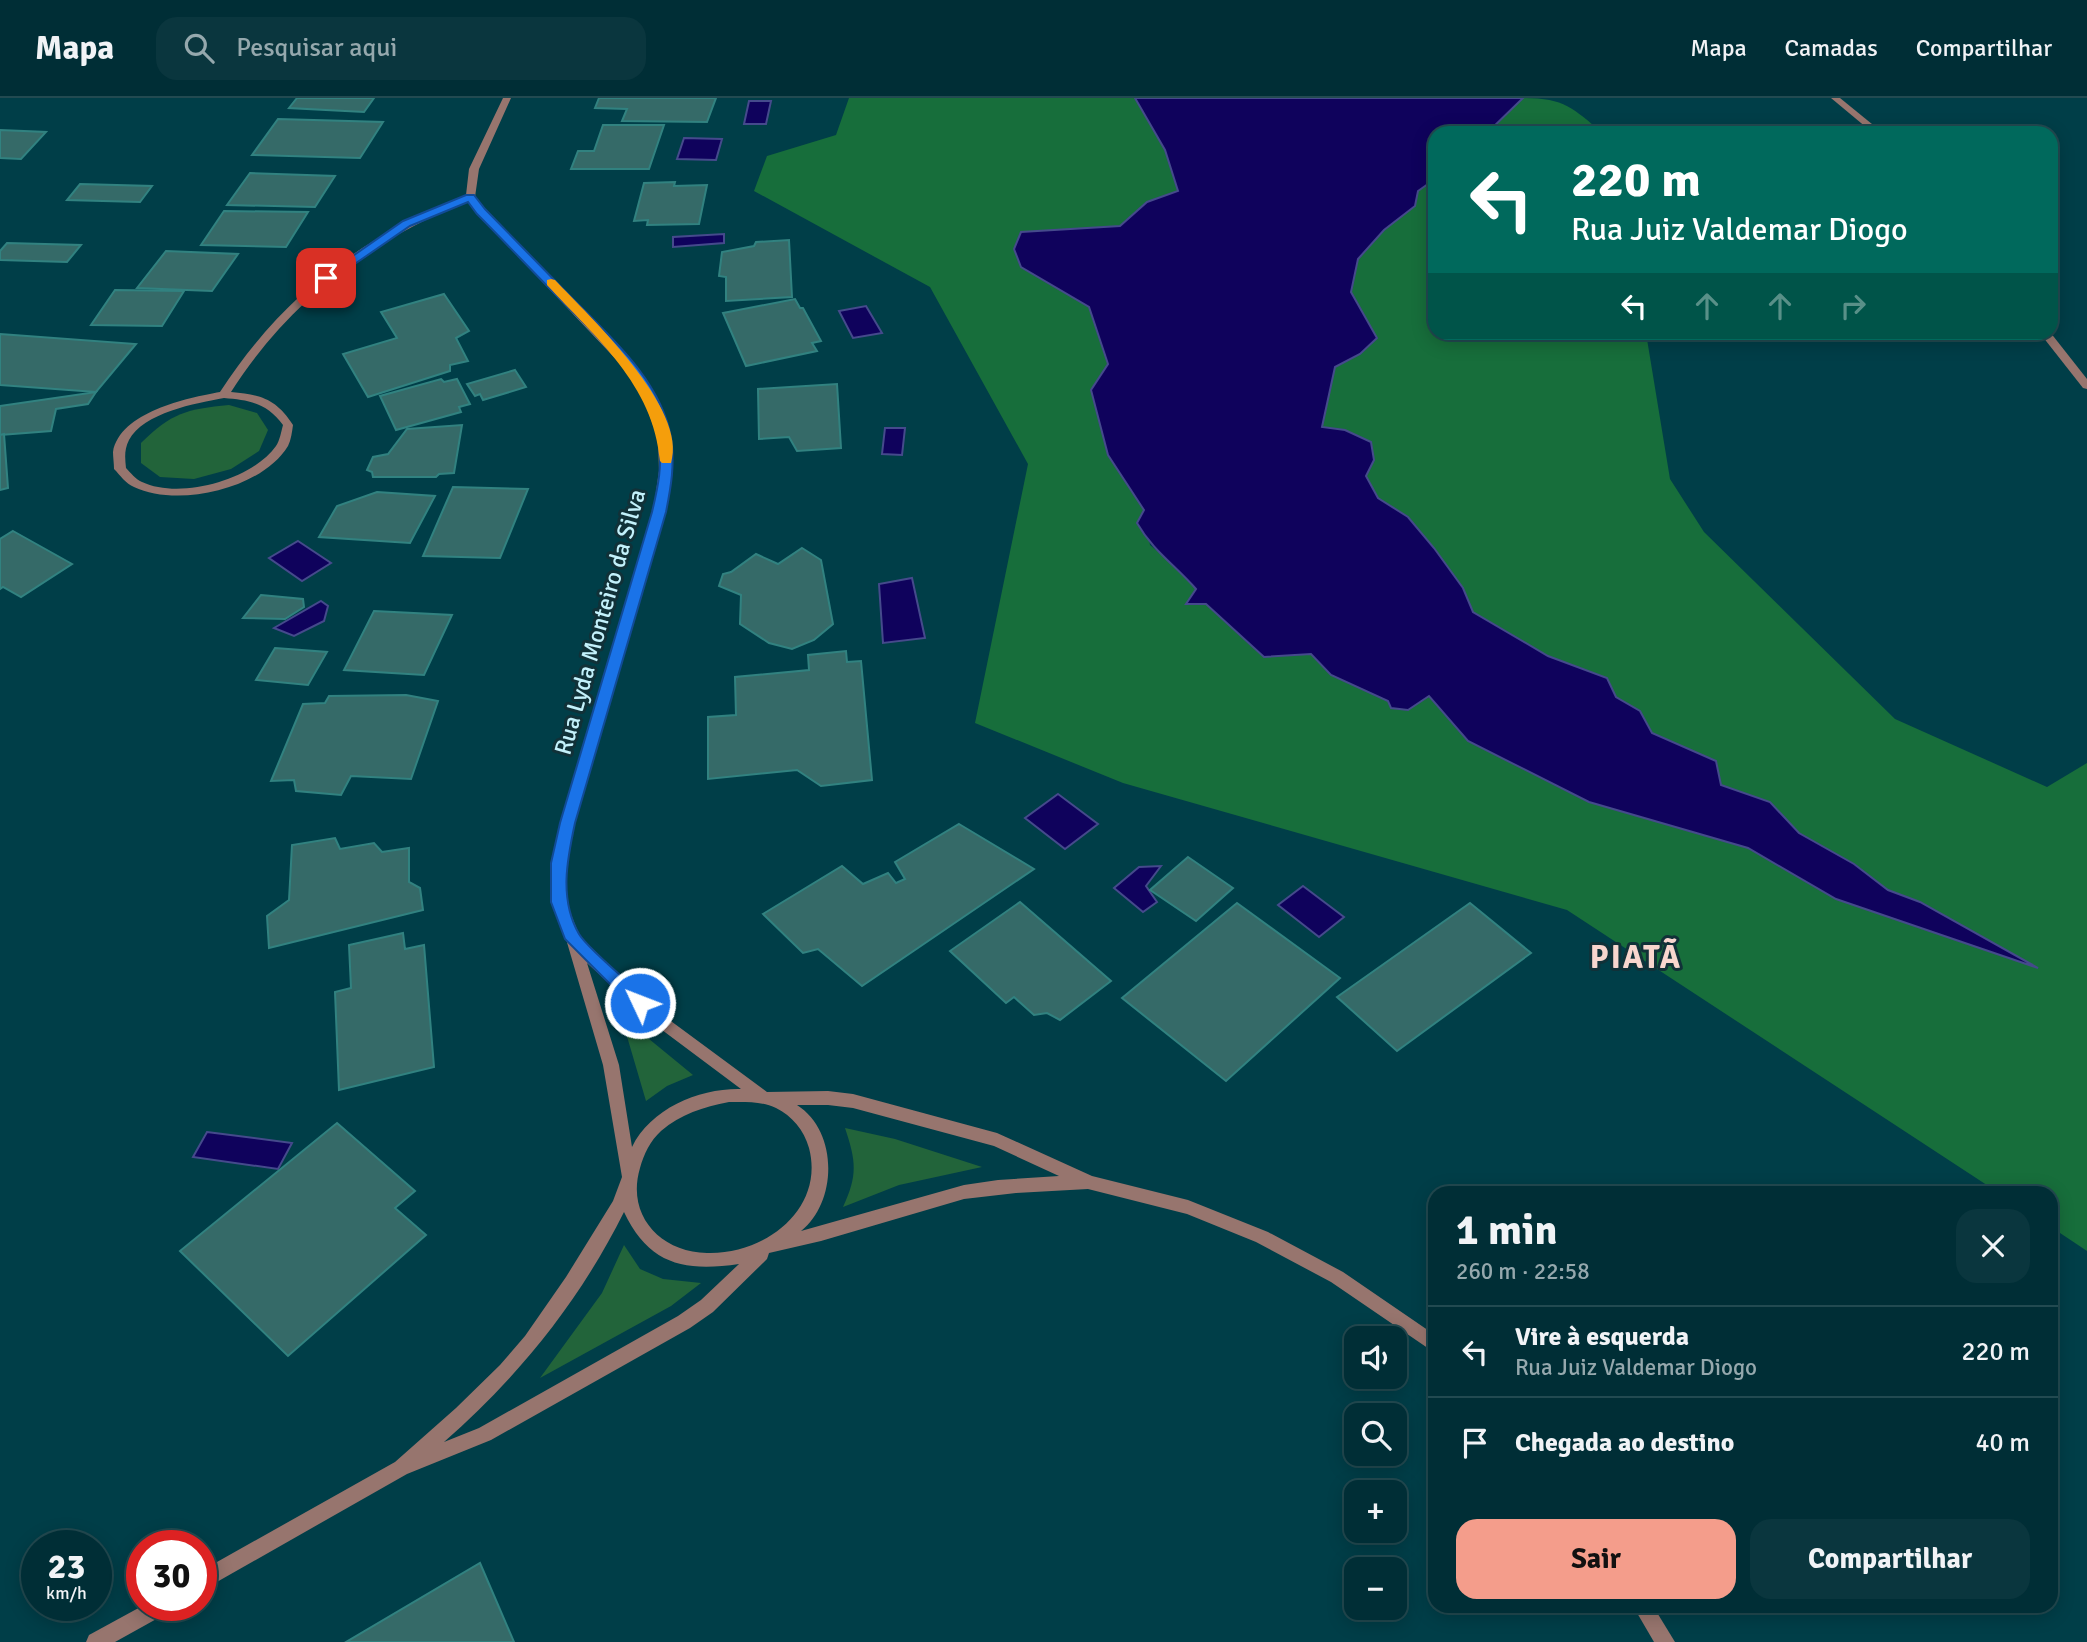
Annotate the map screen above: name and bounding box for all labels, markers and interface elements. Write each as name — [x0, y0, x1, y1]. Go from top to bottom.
search box — [156, 17, 646, 80]
text: Mapa — [35, 28, 114, 69]
icon: search — [180, 29, 218, 67]
text: Pesquisar aqui — [236, 32, 397, 64]
text: Mapa — [1690, 33, 1747, 63]
text: Camadas — [1785, 33, 1878, 63]
text: Compartilhar — [1916, 33, 2052, 63]
text: 220 m — [1571, 150, 1701, 210]
icon: left — [1456, 154, 1547, 245]
text: Rua Juiz Valdemar Diogo — [1571, 210, 1908, 249]
pin — [296, 248, 356, 308]
icon: arrive — [307, 259, 345, 297]
icon: left — [1615, 287, 1653, 325]
icon: ahead — [1688, 287, 1726, 325]
icon: ahead — [1761, 287, 1799, 325]
icon: right — [1834, 287, 1872, 325]
street label: Rua Lyda Monteiro da Silva — [548, 486, 652, 758]
district label: PIATÃ — [1590, 938, 1682, 977]
position arrow — [603, 966, 677, 1040]
text: 1 min — [1456, 1205, 1557, 1256]
button: close — [1956, 1209, 2030, 1283]
text: 260 m · 22:58 — [1456, 1257, 1590, 1286]
text: Vire à esquerda — [1515, 1321, 1689, 1353]
map controls — [1344, 1326, 1407, 1620]
button: sound — [1344, 1326, 1407, 1389]
icon: left — [1456, 1333, 1494, 1371]
text: 220 m — [1961, 1336, 2030, 1368]
text: Rua Juiz Valdemar Diogo — [1515, 1353, 1757, 1382]
button: search — [1344, 1403, 1407, 1466]
icon: arrive — [1456, 1424, 1494, 1462]
text: Chegada ao destino — [1515, 1427, 1734, 1459]
text: 40 m — [1975, 1427, 2030, 1459]
button: + — [1344, 1480, 1407, 1543]
button: Sair — [1456, 1519, 1736, 1599]
button: Compartilhar — [1750, 1519, 2030, 1599]
speed limit sign: 30 — [126, 1530, 217, 1621]
text: 23 — [48, 1545, 85, 1588]
button: − — [1344, 1557, 1407, 1620]
text: km/h — [46, 1582, 87, 1604]

